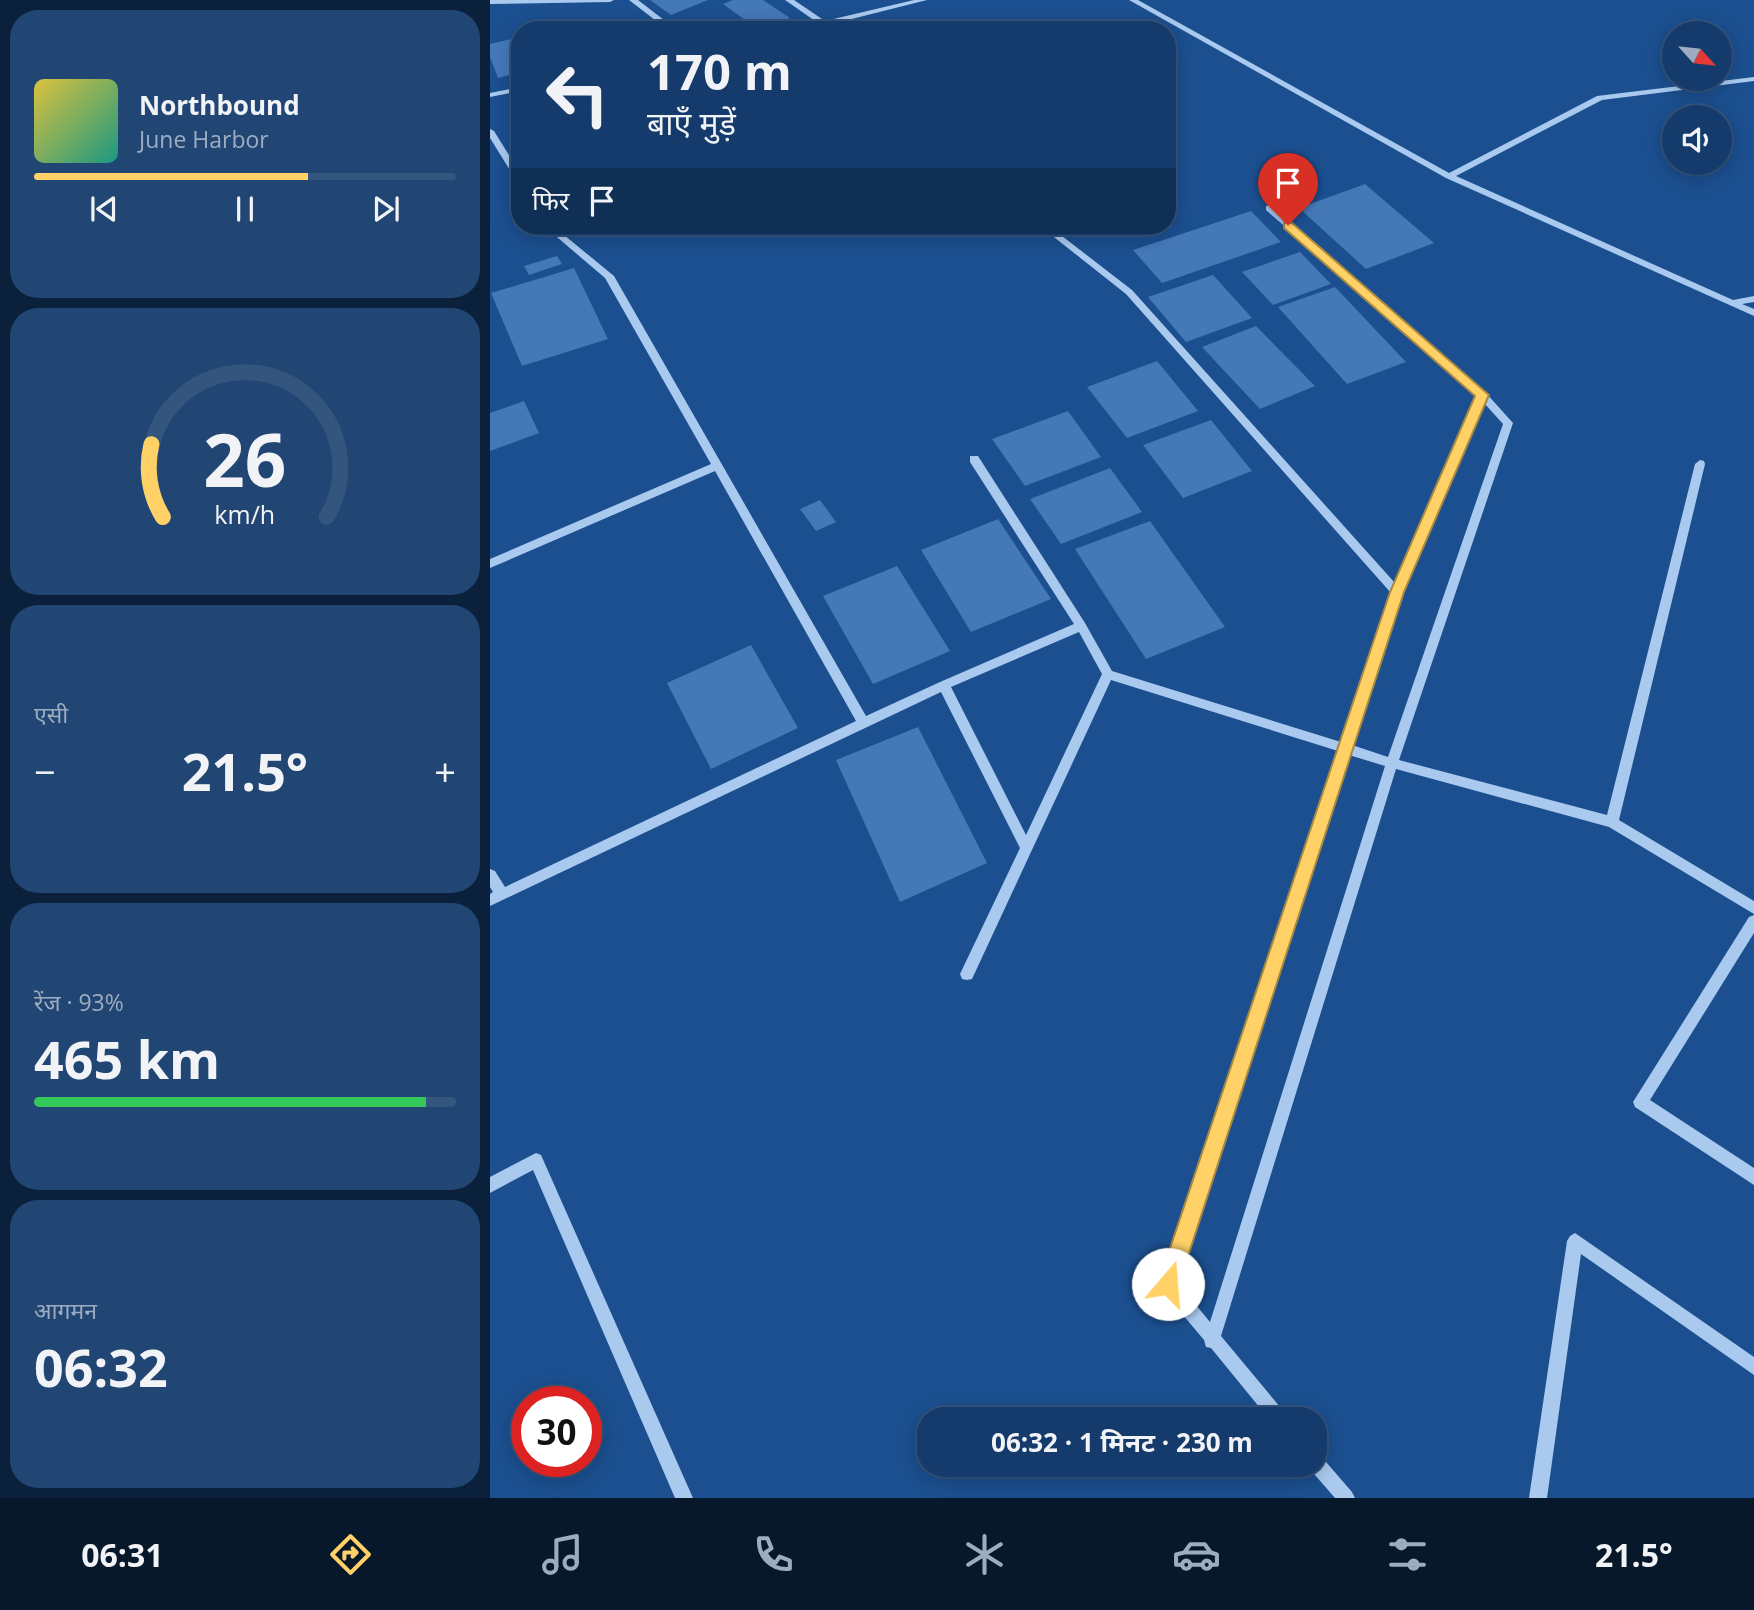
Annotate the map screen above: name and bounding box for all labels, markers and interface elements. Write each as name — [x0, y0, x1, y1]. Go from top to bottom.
north arrow — [1662, 21, 1732, 91]
map controls — [1662, 21, 1732, 175]
text: 170 m — [647, 38, 792, 104]
icon: left — [532, 49, 623, 140]
text: Northbound — [139, 87, 300, 123]
text: बाएँ मुड़ें — [647, 101, 736, 144]
button: sound — [1662, 105, 1732, 175]
text: June Harbor — [139, 123, 269, 155]
pin — [1258, 153, 1318, 225]
icon: arrive — [1269, 164, 1307, 202]
text: फिर — [532, 182, 569, 218]
icon: arrive — [583, 182, 621, 220]
icon: previous — [85, 190, 123, 228]
icon: pause — [226, 190, 264, 228]
icon: next — [367, 190, 405, 228]
text: 26 — [203, 410, 287, 509]
text: km/h — [215, 497, 275, 531]
text: एसी — [34, 698, 68, 730]
text: 21.5° — [182, 735, 308, 806]
text: − — [34, 745, 56, 797]
text: + — [434, 745, 456, 797]
text: रेंज · 93% — [34, 986, 124, 1018]
text: 465 km — [34, 1023, 220, 1094]
position arrow — [1131, 1247, 1205, 1321]
text: आगमन — [34, 1294, 97, 1326]
text: 06:32 — [34, 1331, 168, 1402]
speed limit sign: 30 — [511, 1386, 602, 1477]
text: 06:32 · 1 मिनट · 230 m — [991, 1424, 1253, 1460]
icon: directions — [326, 1530, 375, 1579]
icon: music — [538, 1530, 587, 1579]
icon: phone — [749, 1530, 798, 1579]
icon: climate — [960, 1530, 1009, 1579]
icon: car — [1172, 1530, 1221, 1579]
icon: filters — [1383, 1530, 1432, 1579]
text: 06:31 — [81, 1533, 164, 1576]
text: 21.5° — [1595, 1533, 1673, 1576]

